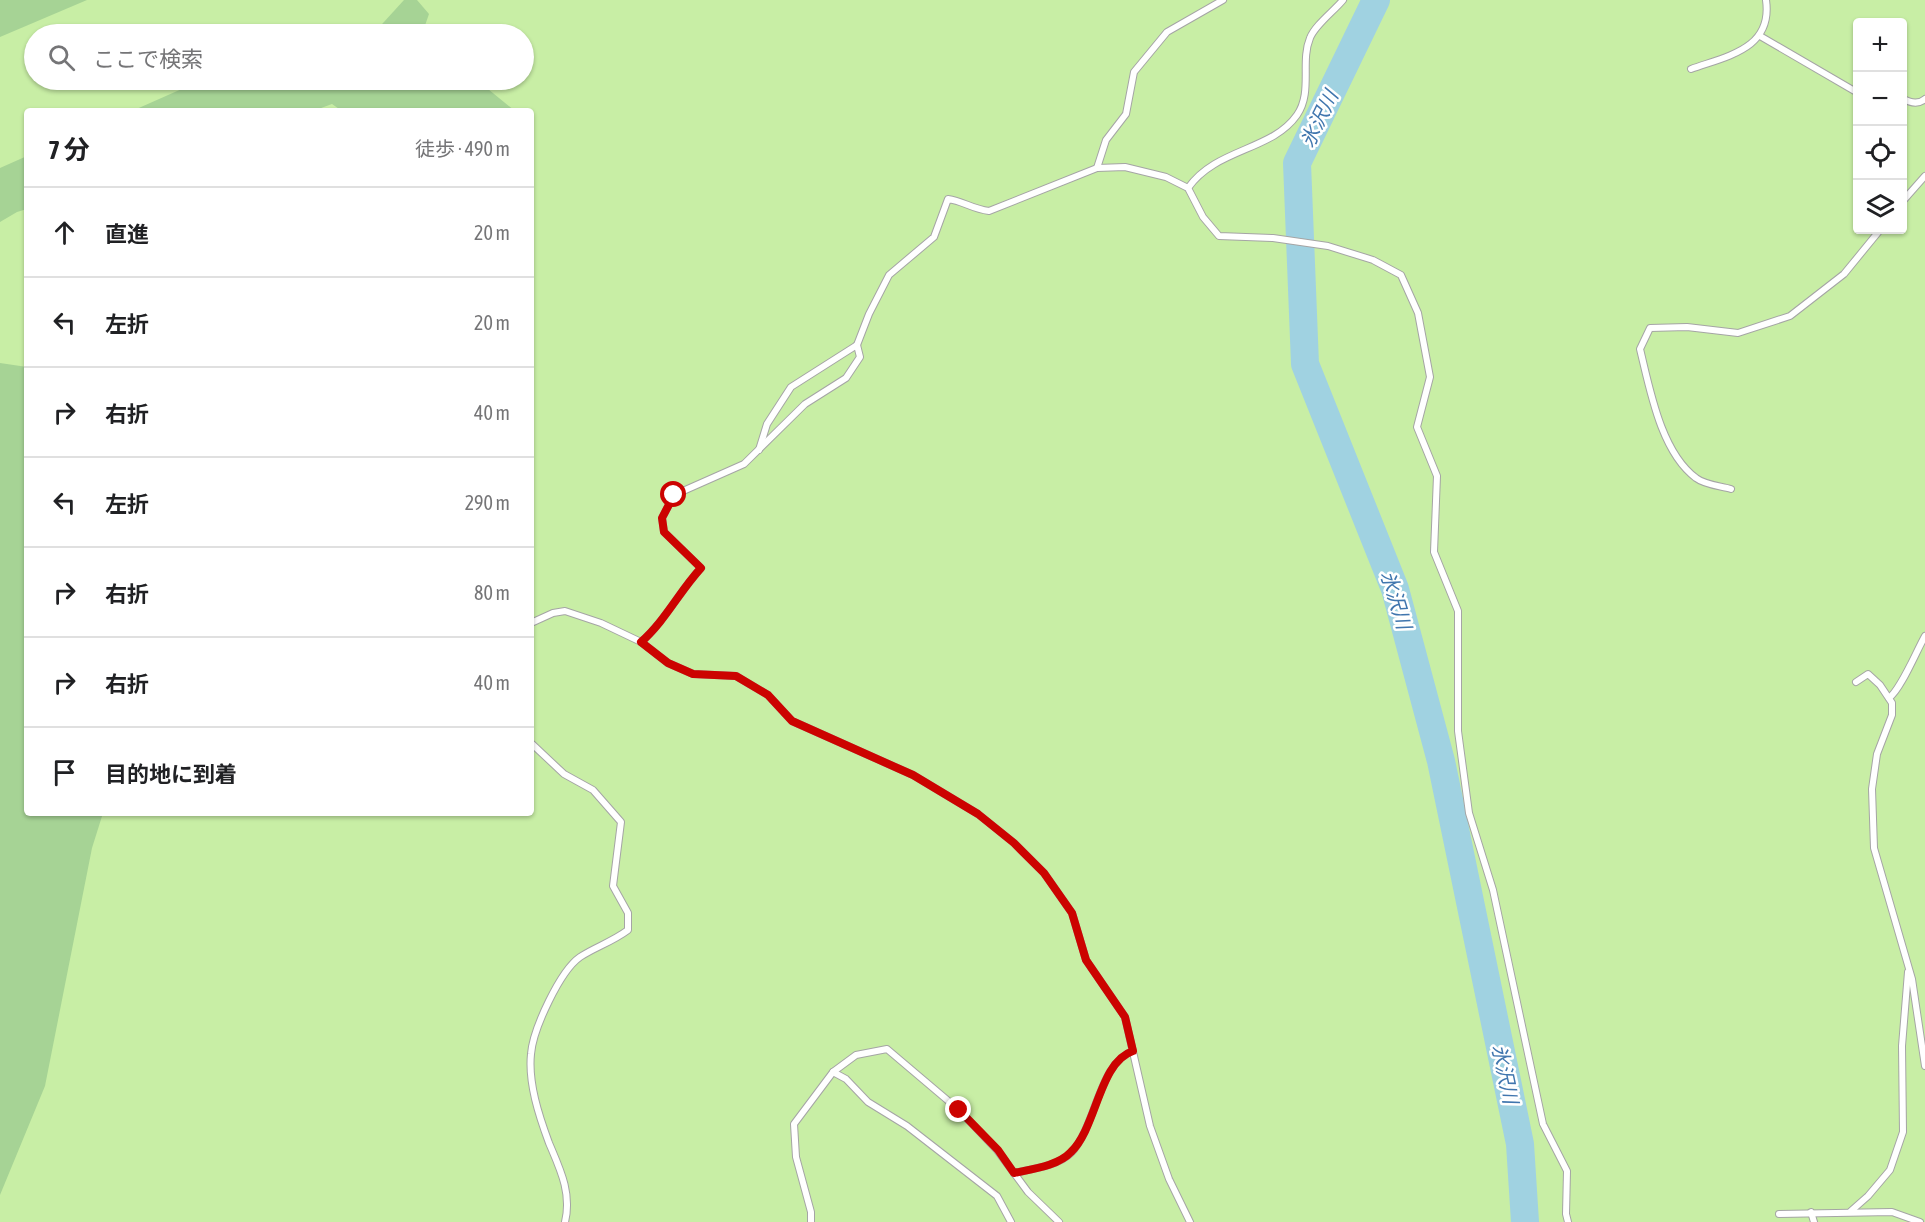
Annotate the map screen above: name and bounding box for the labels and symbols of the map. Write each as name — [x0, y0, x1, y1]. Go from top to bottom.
water label: 氷沢川 — [1295, 85, 1343, 151]
route start — [660, 481, 686, 507]
water label: 氷沢川 — [1377, 568, 1417, 634]
water label: 氷沢川 — [1488, 1042, 1523, 1108]
route end — [945, 1096, 971, 1122]

